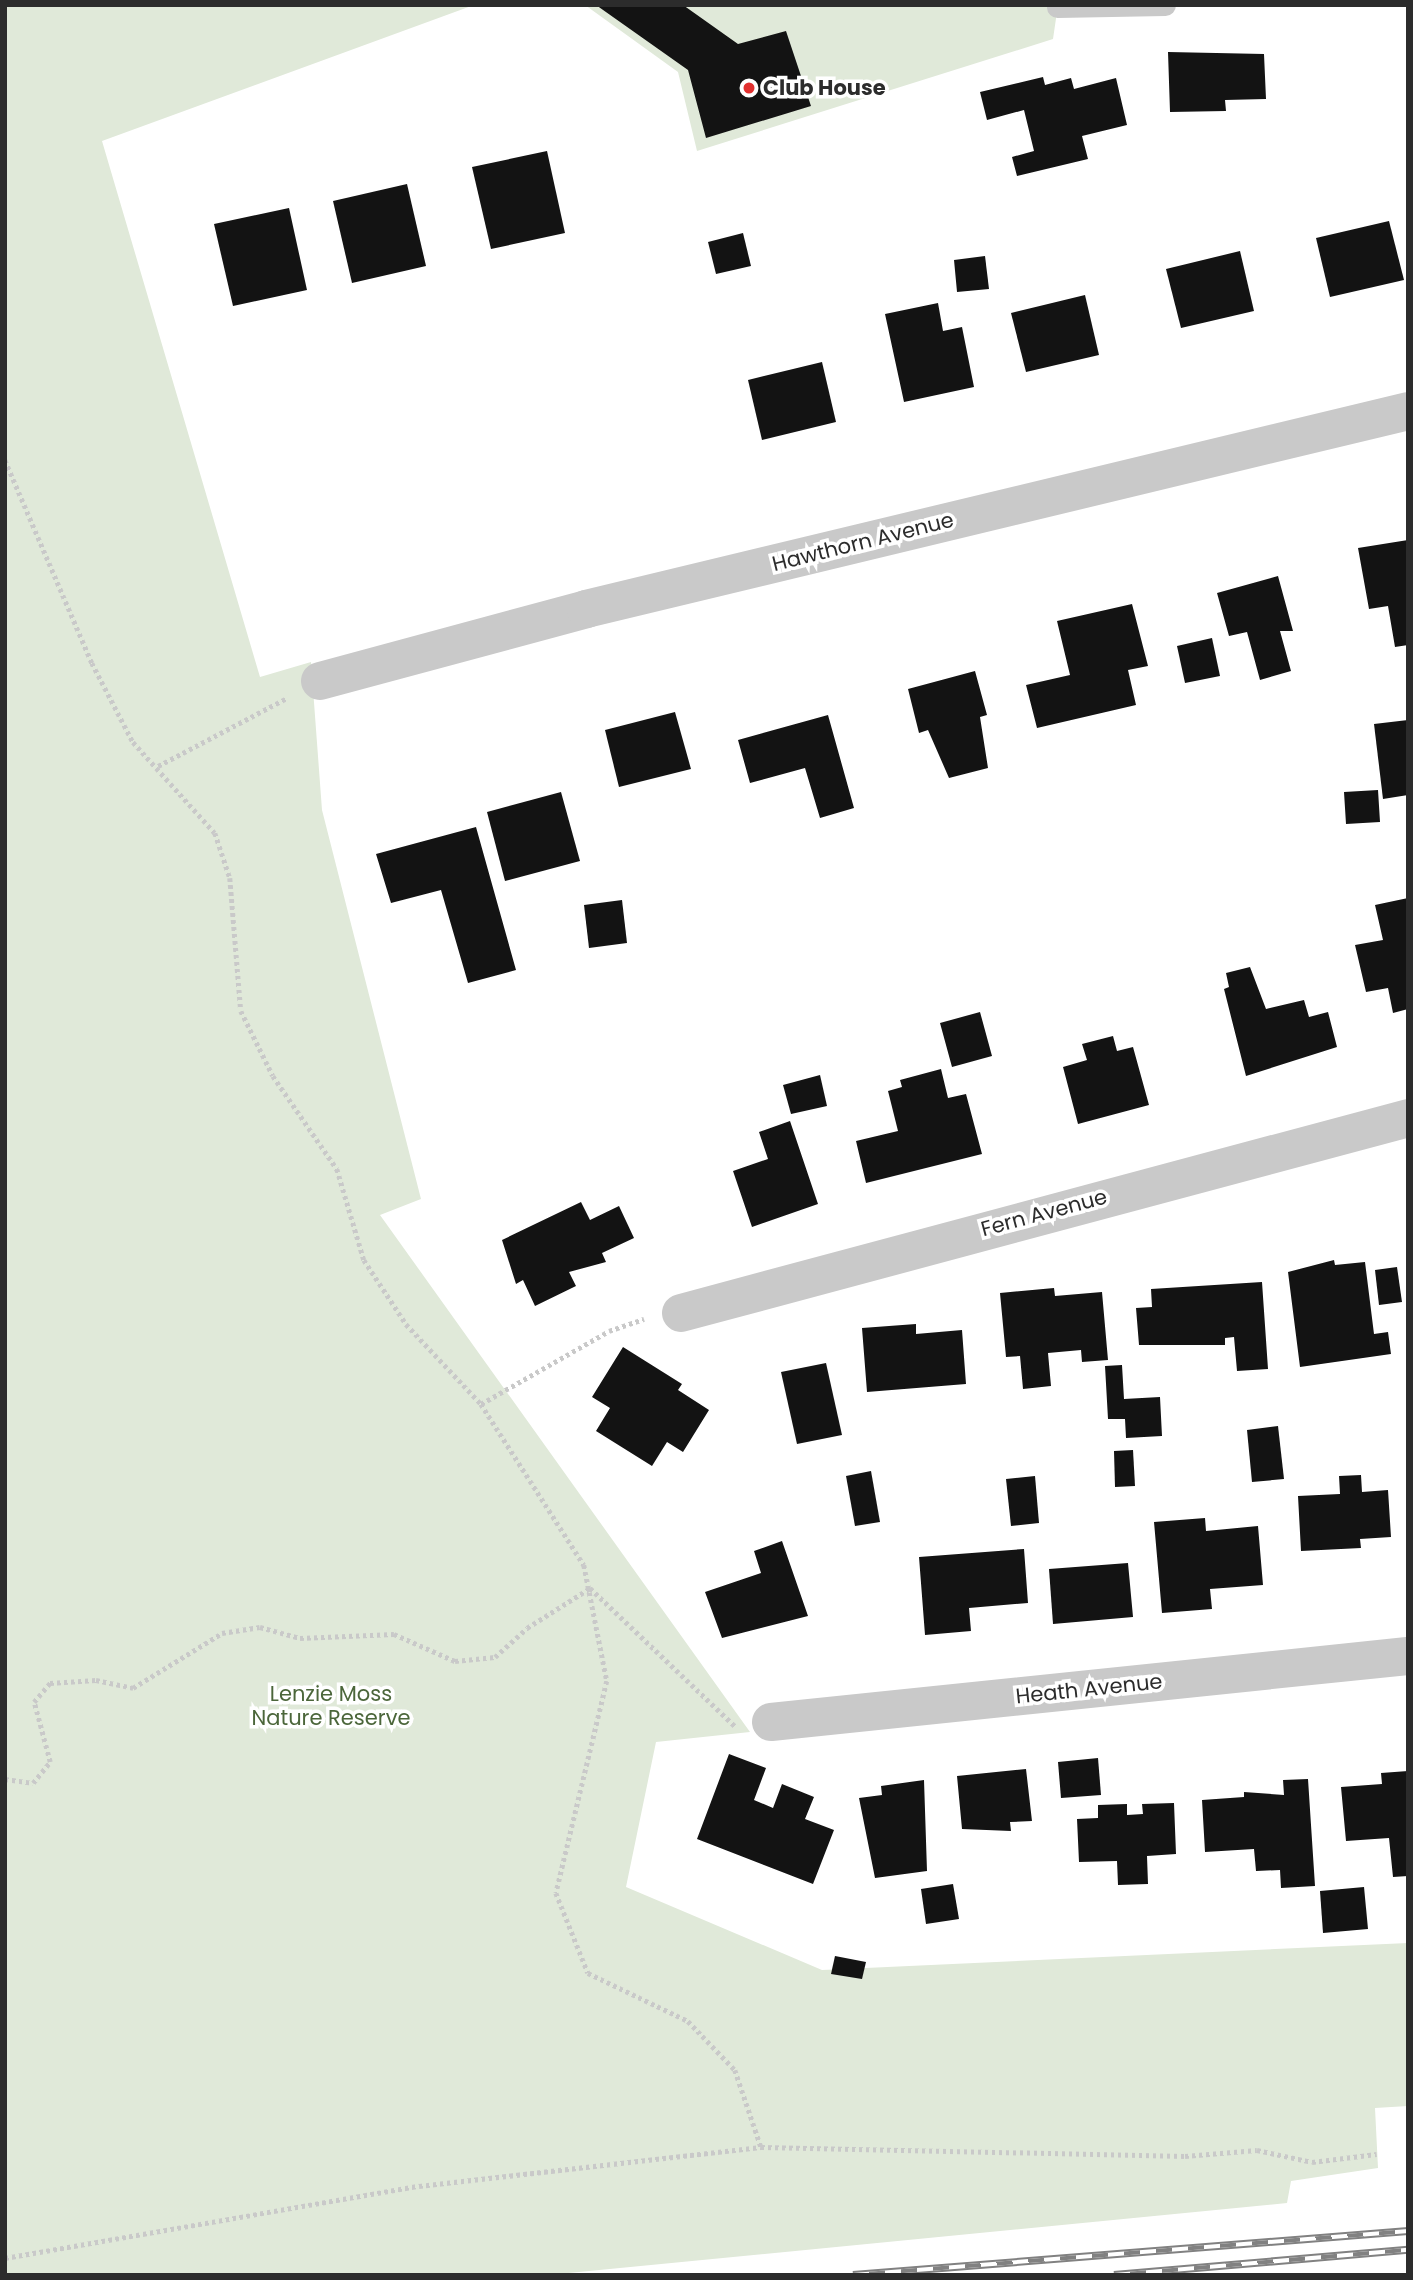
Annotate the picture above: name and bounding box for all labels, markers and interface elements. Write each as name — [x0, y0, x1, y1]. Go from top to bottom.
place label: Club House — [763, 75, 886, 101]
marker: Club House — [741, 80, 757, 96]
street label: Hawthorn Avenue — [770, 507, 956, 577]
street label: Fern Avenue — [978, 1184, 1110, 1242]
street label: Heath Avenue — [1014, 1669, 1164, 1709]
park label: Lenzie Moss Nature Reserve — [252, 1681, 410, 1731]

